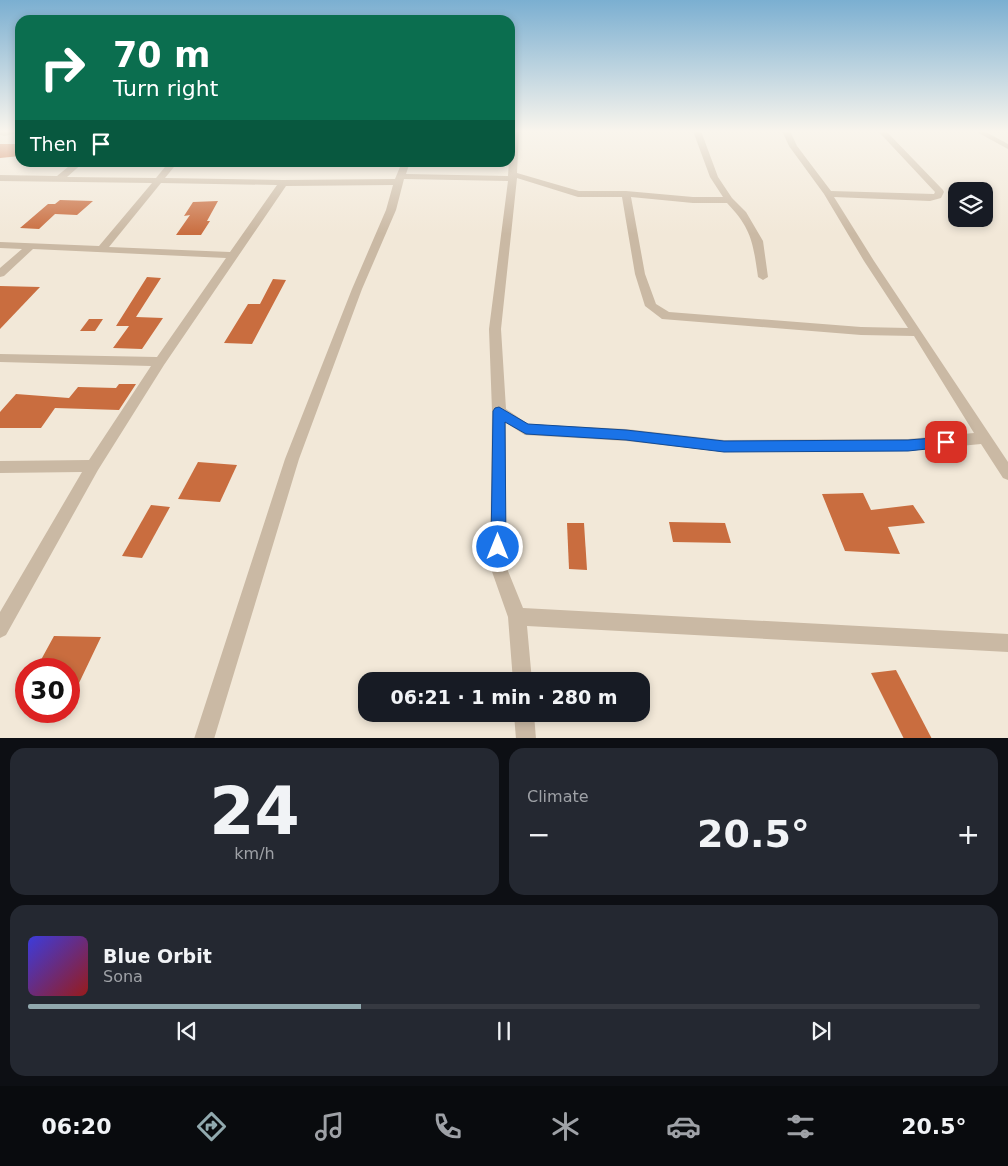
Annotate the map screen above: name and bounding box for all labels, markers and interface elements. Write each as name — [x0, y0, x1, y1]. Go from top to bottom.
icon: right — [30, 35, 95, 100]
text: 70 m — [113, 35, 210, 75]
text: Turn right — [113, 76, 218, 101]
icon: arrive — [87, 130, 115, 158]
text: Then — [30, 133, 77, 155]
map controls — [948, 182, 993, 227]
button: layers — [948, 182, 993, 227]
pin — [925, 421, 967, 463]
icon: arrive — [932, 428, 960, 456]
position arrow — [471, 520, 523, 572]
speed limit sign: 30 — [15, 658, 80, 723]
text: 06:21 · 1 min · 280 m — [390, 686, 618, 708]
text: 24 — [209, 774, 300, 849]
text: Climate — [527, 787, 589, 806]
text: 20.5° — [697, 812, 810, 856]
text: − — [527, 818, 550, 851]
text: + — [957, 818, 980, 851]
text: km/h — [234, 844, 275, 863]
text: Blue Orbit — [103, 945, 212, 967]
text: Sona — [103, 967, 143, 986]
icon: previous — [173, 1017, 201, 1045]
icon: pause — [490, 1017, 518, 1045]
icon: next — [807, 1017, 835, 1045]
icon: directions — [194, 1109, 229, 1144]
icon: music — [312, 1109, 347, 1144]
icon: phone — [430, 1109, 465, 1144]
icon: climate — [548, 1109, 583, 1144]
icon: car — [666, 1109, 701, 1144]
icon: filters — [783, 1109, 818, 1144]
text: 06:20 — [41, 1114, 111, 1139]
text: 20.5° — [901, 1114, 967, 1139]

